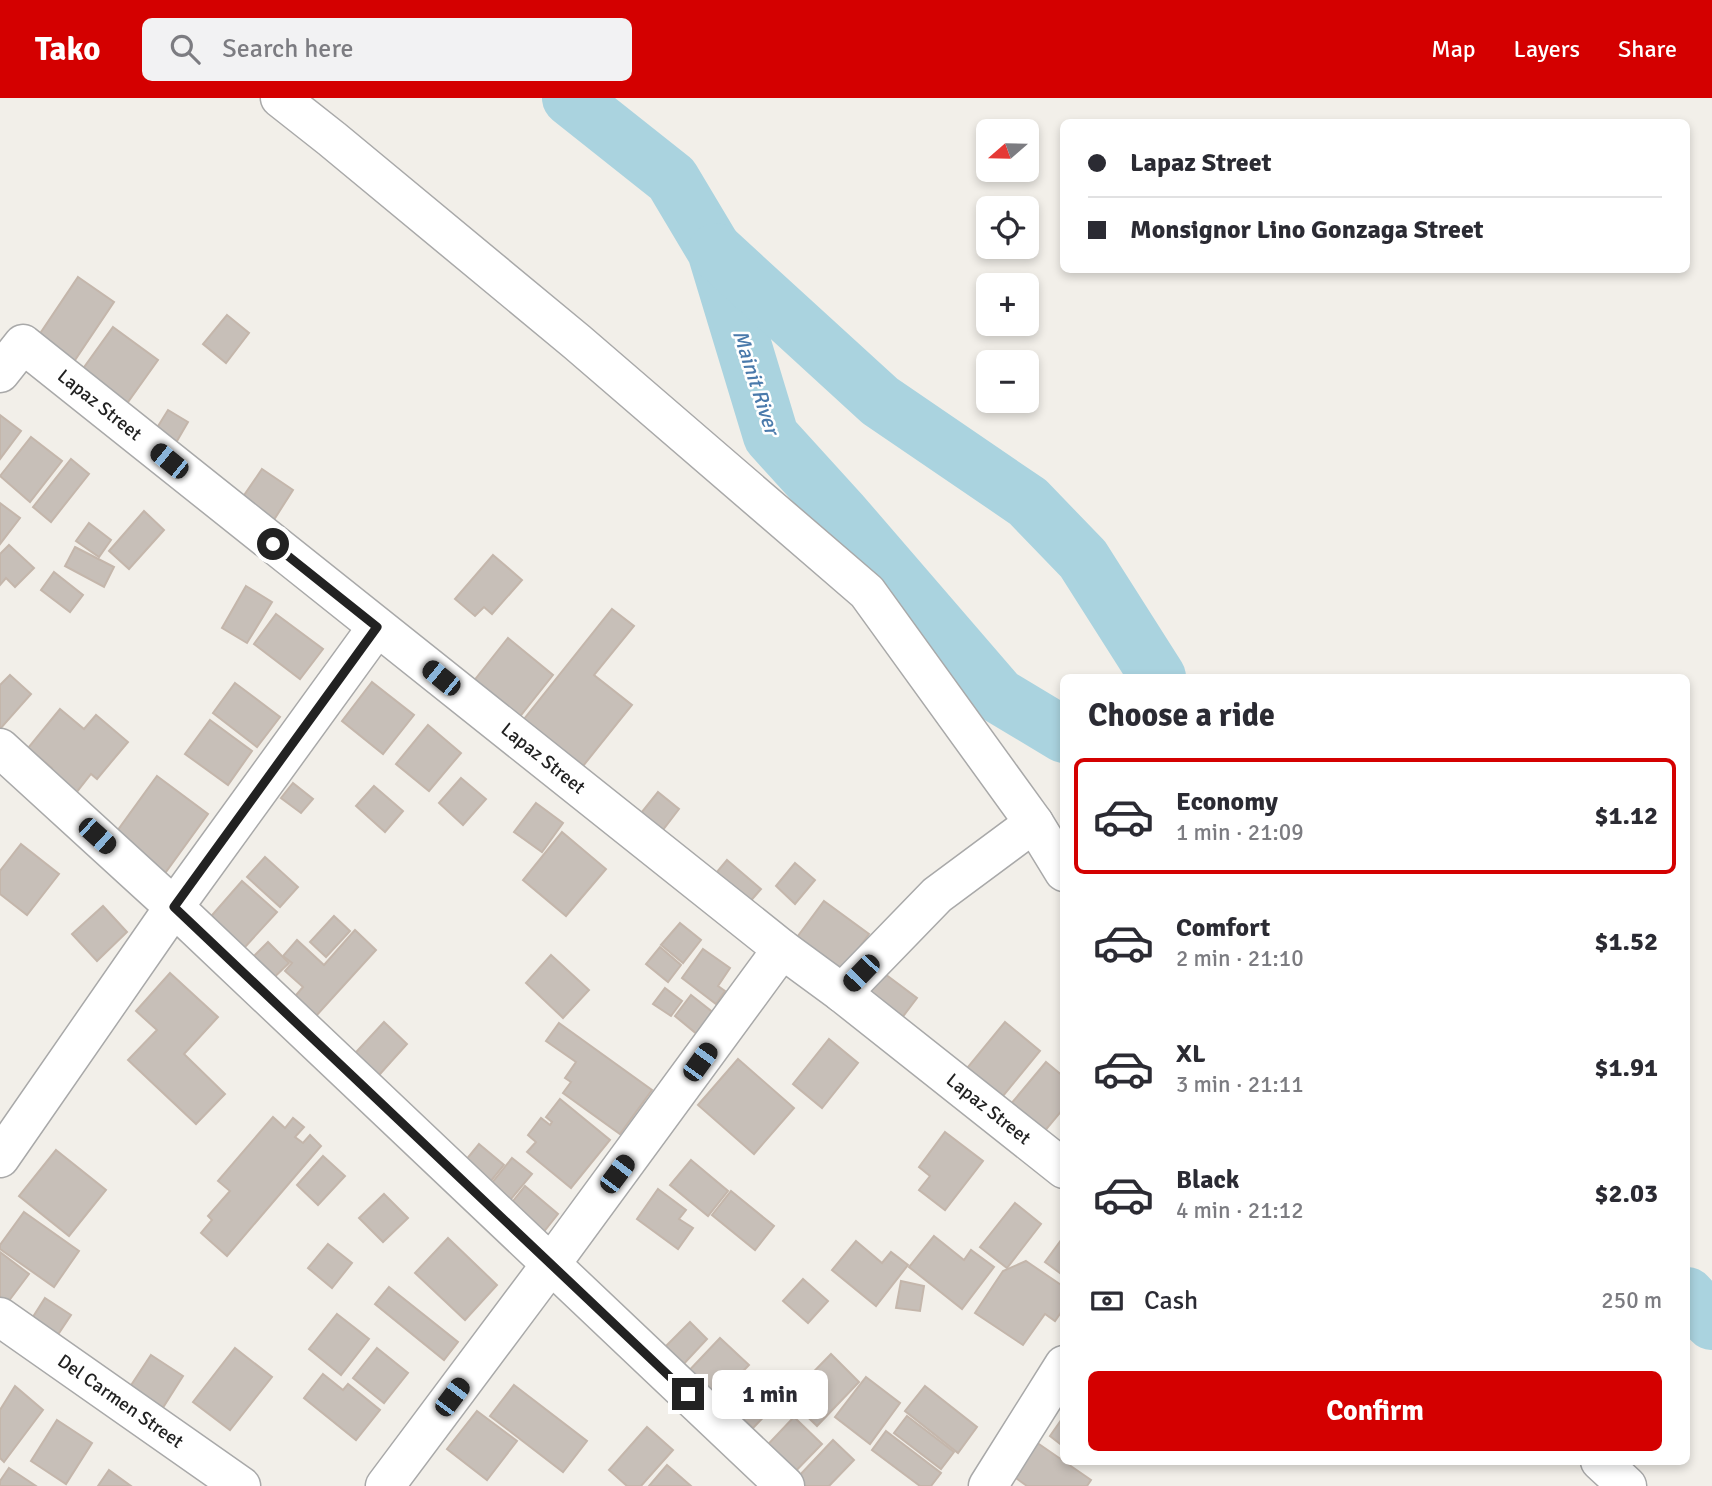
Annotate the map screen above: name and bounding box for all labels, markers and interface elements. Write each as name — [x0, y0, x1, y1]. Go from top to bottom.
search box — [142, 18, 632, 81]
text: Tako — [35, 29, 100, 70]
icon: search — [166, 30, 204, 68]
text: Search here — [222, 33, 353, 65]
text: Map — [1431, 34, 1476, 64]
text: Layers — [1514, 34, 1580, 64]
text: Share — [1618, 34, 1677, 64]
north arrow — [976, 119, 1040, 182]
map controls — [976, 119, 1039, 413]
text: Lapaz Street — [1130, 147, 1271, 179]
button: locate — [976, 196, 1039, 259]
text: Monsignor Lino Gonzaga Street — [1130, 214, 1484, 246]
button: + — [976, 273, 1039, 336]
water label: Mainit River — [727, 327, 786, 440]
button: − — [976, 350, 1039, 413]
street label: Lapaz Street — [53, 364, 147, 446]
car — [147, 440, 192, 482]
route start — [257, 528, 289, 560]
car — [419, 657, 464, 699]
text: Choose a ride — [1088, 696, 1275, 735]
street label: Lapaz Street — [496, 718, 590, 800]
icon: car — [1092, 785, 1155, 848]
text: Economy — [1176, 786, 1278, 818]
text: $1.12 — [1594, 800, 1658, 832]
car — [75, 814, 120, 858]
text: 1 min · 21:09 — [1176, 818, 1304, 847]
icon: car — [1092, 911, 1155, 974]
text: Comfort — [1176, 912, 1270, 944]
text: $1.52 — [1594, 926, 1658, 958]
text: 2 min · 21:10 — [1176, 944, 1304, 973]
car — [839, 951, 884, 995]
icon: car — [1092, 1037, 1155, 1100]
text: XL — [1176, 1038, 1206, 1070]
car — [680, 1039, 721, 1085]
text: $1.91 — [1594, 1052, 1658, 1084]
street label: Lapaz Street — [941, 1068, 1036, 1150]
text: 3 min · 21:11 — [1176, 1070, 1304, 1099]
car — [596, 1151, 639, 1197]
icon: car — [1092, 1163, 1155, 1226]
text: Black — [1176, 1164, 1239, 1196]
text: $2.03 — [1594, 1178, 1658, 1210]
text: 4 min · 21:12 — [1176, 1196, 1304, 1225]
icon: cash — [1088, 1282, 1126, 1320]
text: Cash — [1144, 1285, 1198, 1317]
text: 250 m — [1601, 1286, 1662, 1315]
street label: Del Carmen Street — [53, 1349, 188, 1454]
callout: 1 min — [712, 1370, 828, 1418]
button: Confirm — [1088, 1371, 1662, 1451]
car — [431, 1374, 474, 1420]
route end — [672, 1378, 704, 1410]
text: 1 min — [742, 1380, 798, 1409]

